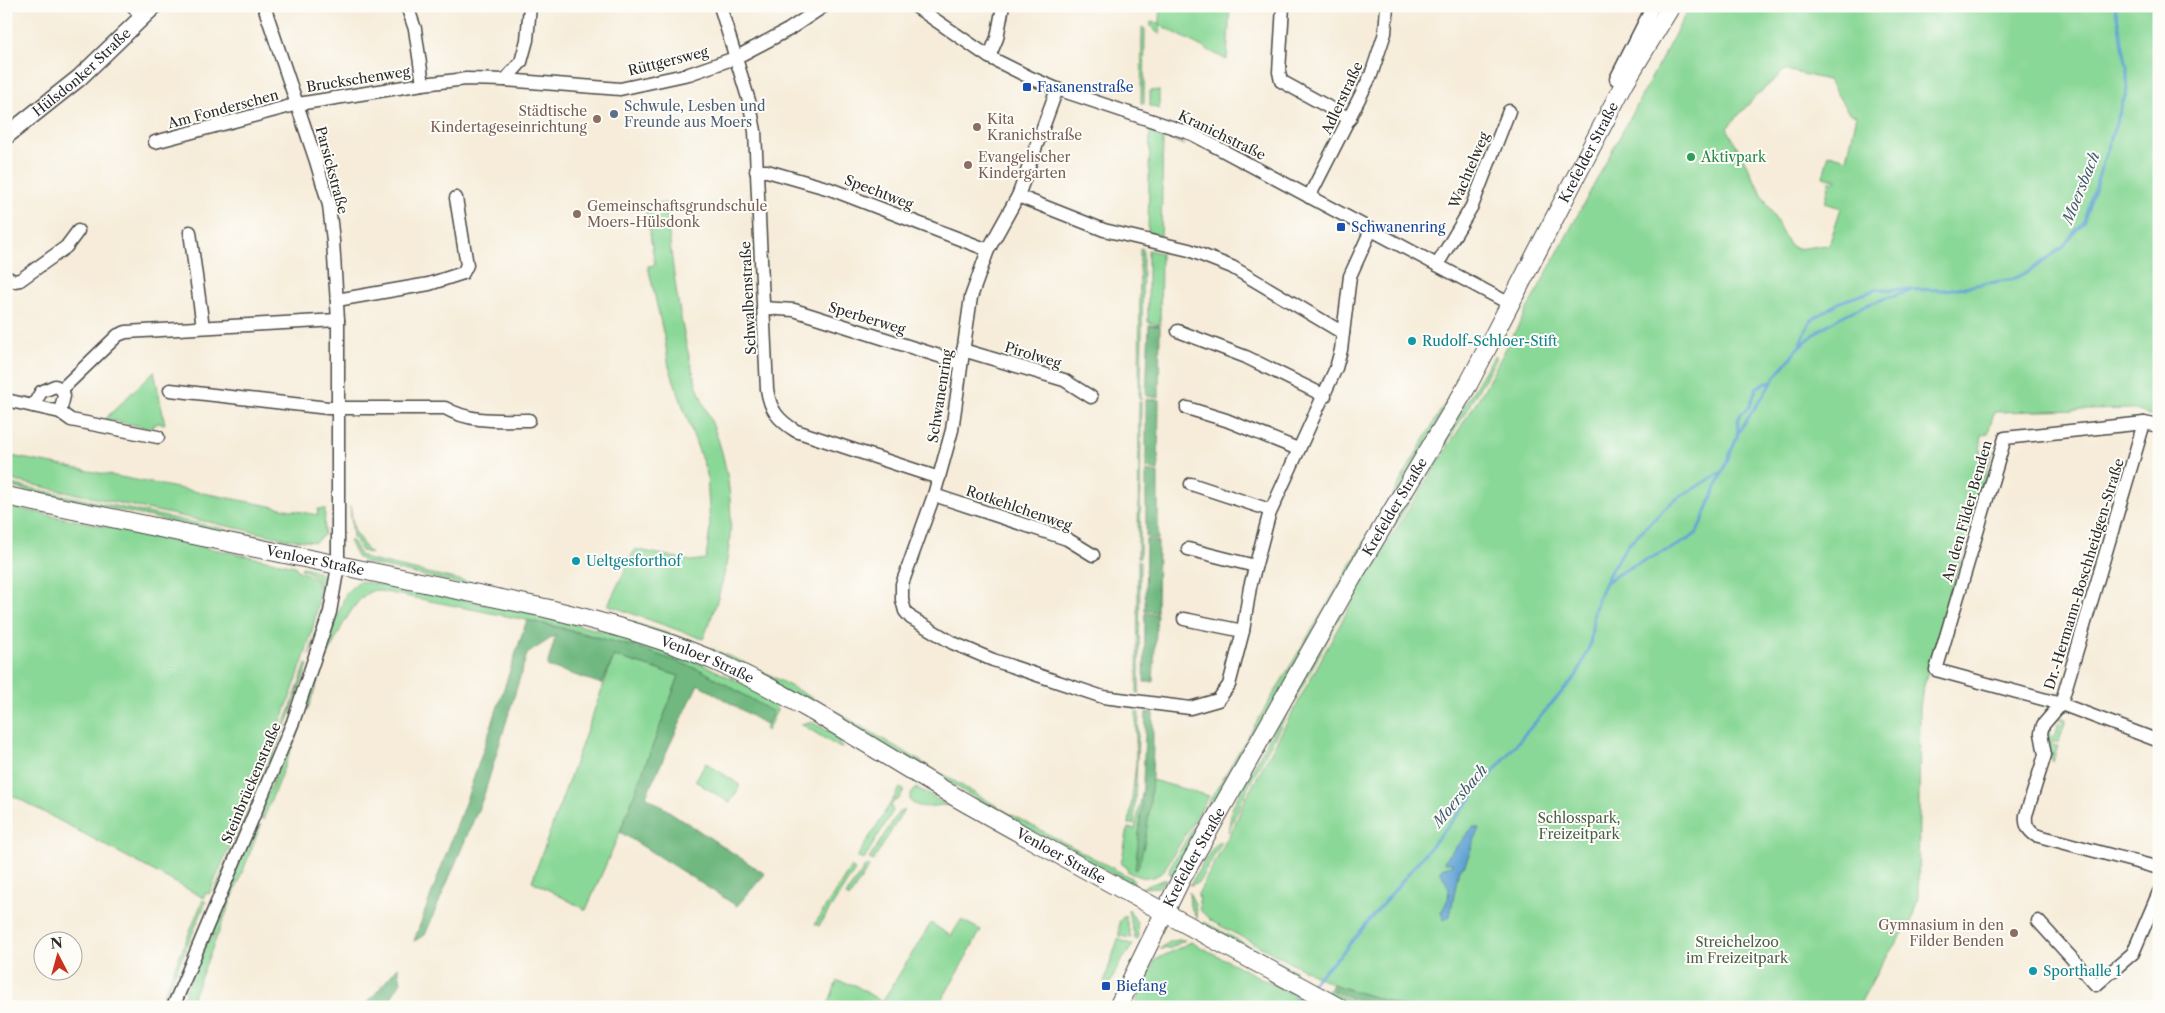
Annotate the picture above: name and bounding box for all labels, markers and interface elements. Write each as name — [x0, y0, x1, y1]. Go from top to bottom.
street label: Hülsdonker Straße — [29, 24, 135, 120]
street label: Rüttgersweg — [626, 42, 711, 80]
street label: Adlerstraße — [1317, 59, 1367, 138]
street label: Bruckschenweg — [305, 62, 412, 96]
place label: Fasanenstraße — [1037, 78, 1134, 96]
marker: Fasanenstraße — [1021, 81, 1033, 93]
street label: Am Fonderschen — [165, 85, 281, 133]
place label: Schwule, Lesben und Freunde aus Moers — [624, 97, 766, 131]
street label: Krefelder Straße — [1555, 99, 1622, 206]
place label: Städtische Kindertageseinrichtung — [430, 102, 588, 136]
street label: Kranichstraße — [1175, 106, 1269, 164]
marker: Schwule, Lesben und Freunde aus Moers — [608, 108, 620, 120]
place label: Kita Kranichstraße — [987, 110, 1082, 144]
marker: Städtische Kindertageseinrichtung — [591, 113, 603, 125]
marker: Kita Kranichstraße — [971, 121, 983, 133]
street label: Parsickstraße — [312, 124, 352, 216]
street label: Wachtelweg — [1445, 129, 1493, 212]
place label: Evangelischer Kindergarten — [978, 148, 1071, 182]
place label: Aktivpark — [1700, 148, 1767, 166]
water label: Moersbach — [2057, 149, 2104, 228]
marker: Aktivpark — [1685, 151, 1697, 163]
marker: Evangelischer Kindergarten — [962, 159, 974, 171]
street label: Spechtweg — [842, 171, 917, 214]
place label: Gemeinschaftsgrundschule Moers-Hülsdonk — [587, 197, 768, 231]
marker: Gemeinschaftsgrundschule Moers-Hülsdonk — [571, 208, 583, 220]
place label: Schwanenring — [1351, 218, 1446, 236]
marker: Schwanenring — [1335, 221, 1347, 233]
street label: Schwalbenstraße — [736, 241, 760, 355]
street label: Sperberweg — [826, 298, 908, 338]
place label: Rudolf-Schloer-Stift — [1422, 332, 1558, 350]
marker: Rudolf-Schloer-Stift — [1406, 335, 1418, 347]
street label: Pirolweg — [1003, 338, 1064, 372]
street label: Schwanenring — [924, 347, 956, 444]
street label: An den Filder Benden — [1938, 438, 1996, 585]
street label: Krefelder Straße — [1358, 454, 1431, 559]
street label: Dr.-Hermann-Boschheidgen-Straße — [2040, 456, 2128, 692]
street label: Rotkehlchenweg — [964, 481, 1075, 535]
street label: Venloer Straße — [264, 541, 366, 579]
place label: Ueltgesforthof — [586, 552, 683, 570]
marker: Ueltgesforthof — [570, 555, 582, 567]
street label: Venloer Straße — [657, 632, 757, 687]
street label: Steinbrückenstraße — [217, 719, 285, 846]
water label: Moersbach — [1427, 760, 1491, 832]
street label: Krefelder Straße — [1160, 804, 1229, 910]
park label: Schlosspark, Freizeitpark — [1537, 809, 1621, 843]
street label: Venloer Straße — [1012, 823, 1109, 888]
place label: Gymnasium in den Filder Benden — [1878, 916, 2004, 950]
marker: Gymnasium in den Filder Benden — [2008, 927, 2020, 939]
north arrow — [32, 930, 82, 980]
text: N — [50, 933, 64, 953]
park label: Streichelzoo im Freizeitpark — [1686, 933, 1789, 967]
place label: Sporthalle 1 — [2043, 962, 2121, 980]
marker: Sporthalle 1 — [2027, 965, 2039, 977]
place label: Biefang — [1116, 977, 1167, 995]
marker: Biefang — [1100, 980, 1112, 992]

